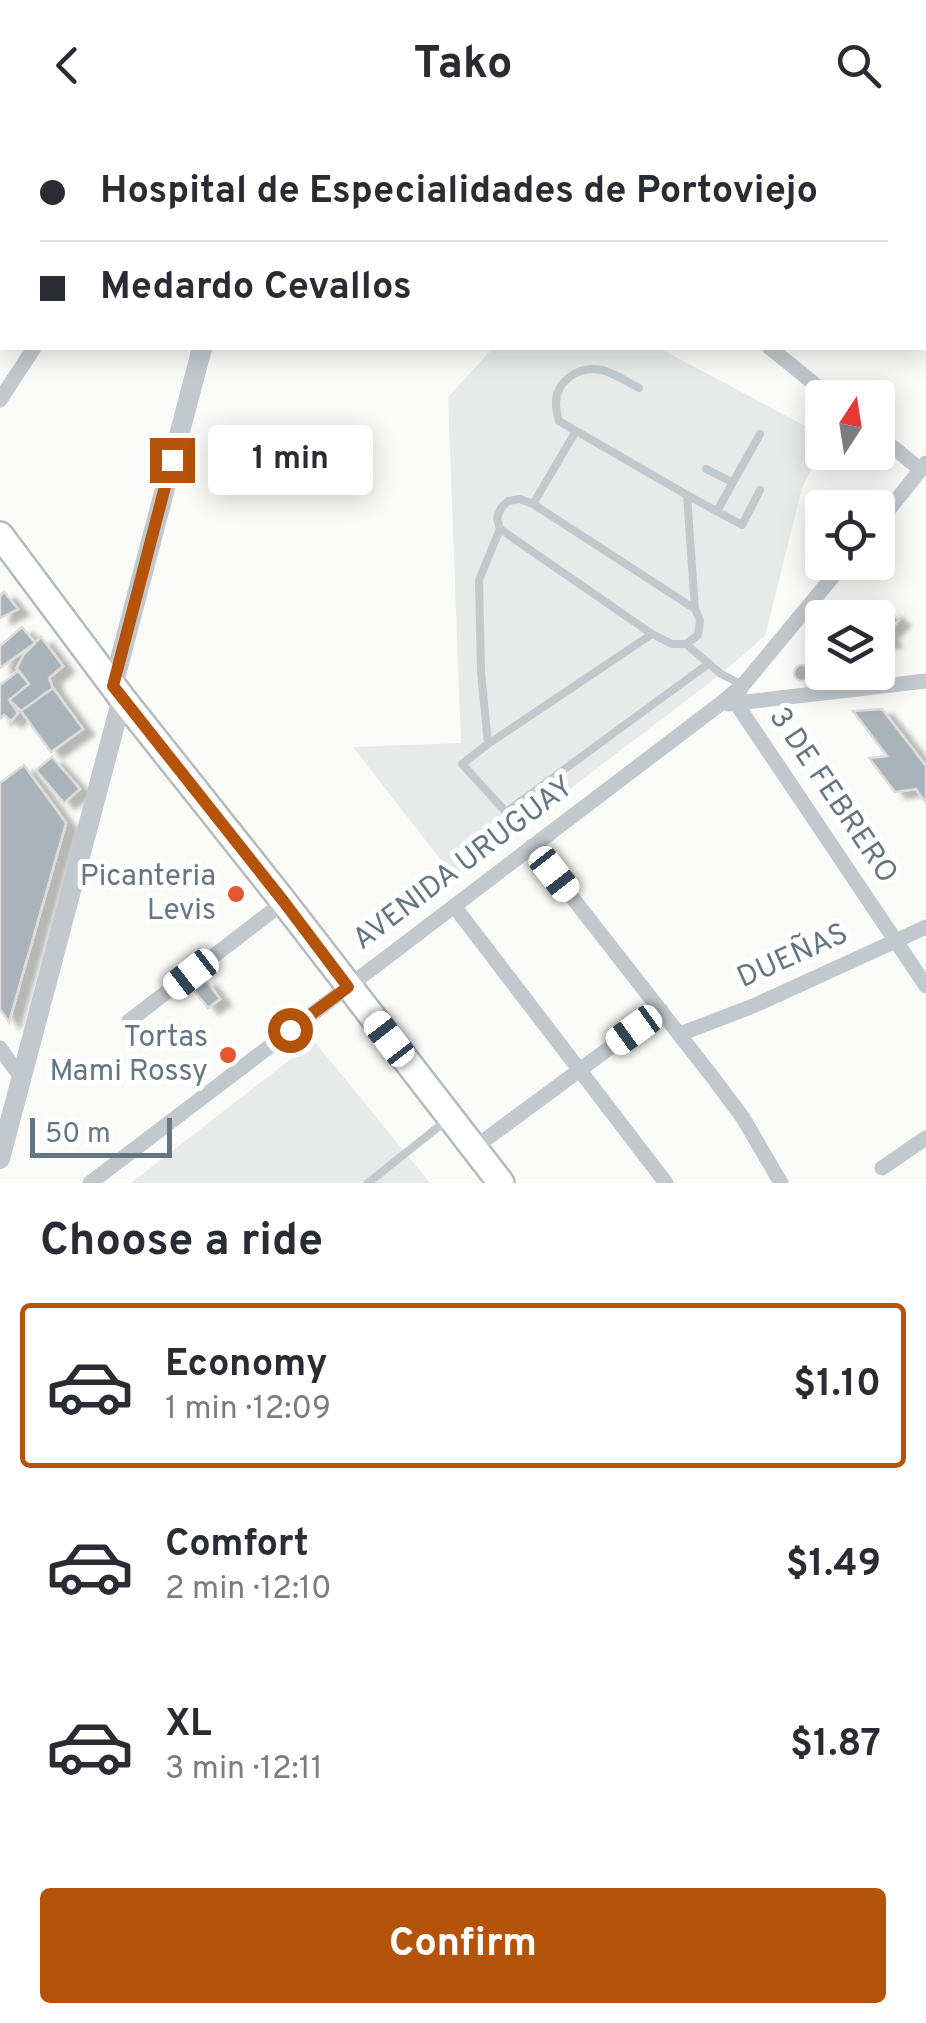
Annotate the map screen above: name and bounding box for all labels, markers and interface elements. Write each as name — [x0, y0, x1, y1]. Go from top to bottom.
text: Tako — [414, 37, 512, 94]
icon: back — [40, 38, 95, 93]
icon: search — [831, 38, 886, 93]
text: Hospital de Especialidades de Portoviejo — [100, 168, 818, 217]
text: Medardo Cevallos — [100, 264, 412, 313]
north arrow — [805, 380, 895, 470]
map controls — [805, 380, 895, 690]
callout: 1 min — [207, 425, 372, 495]
route end — [150, 438, 195, 483]
text: 1 min — [252, 440, 329, 480]
button: locate — [805, 490, 895, 580]
button: layers — [805, 600, 895, 690]
street label: 3 DE FEBRERO — [760, 701, 904, 891]
street label: AVENIDA URUGUAY — [346, 769, 582, 959]
car — [524, 841, 584, 907]
place label: Picanteria Levis — [80, 859, 216, 930]
marker: Picanteria Levis — [225, 883, 247, 905]
street label: DUEÑAS — [731, 914, 854, 998]
car — [158, 944, 224, 1004]
car — [601, 1000, 667, 1060]
car — [359, 1006, 419, 1072]
route start — [268, 1008, 313, 1053]
place label: Tortas Mami Rossy — [49, 1020, 208, 1091]
marker: Tortas Mami Rossy — [217, 1044, 239, 1066]
scale bar — [30, 1113, 172, 1158]
text: 50 m — [45, 1117, 111, 1153]
text: Choose a ride — [40, 1214, 323, 1271]
icon: car — [45, 1341, 135, 1431]
text: Economy — [165, 1341, 327, 1390]
text: $1.10 — [793, 1361, 881, 1410]
text: 1 min · 12:09 — [165, 1390, 331, 1430]
icon: car — [45, 1521, 135, 1611]
text: Comfort — [165, 1521, 309, 1570]
text: $1.49 — [786, 1541, 881, 1590]
text: 2 min · 12:10 — [165, 1570, 332, 1610]
icon: car — [45, 1701, 135, 1791]
text: XL — [165, 1701, 212, 1750]
text: $1.87 — [790, 1721, 881, 1770]
text: 3 min · 12:11 — [165, 1750, 323, 1790]
button: Confirm — [40, 1888, 886, 2003]

